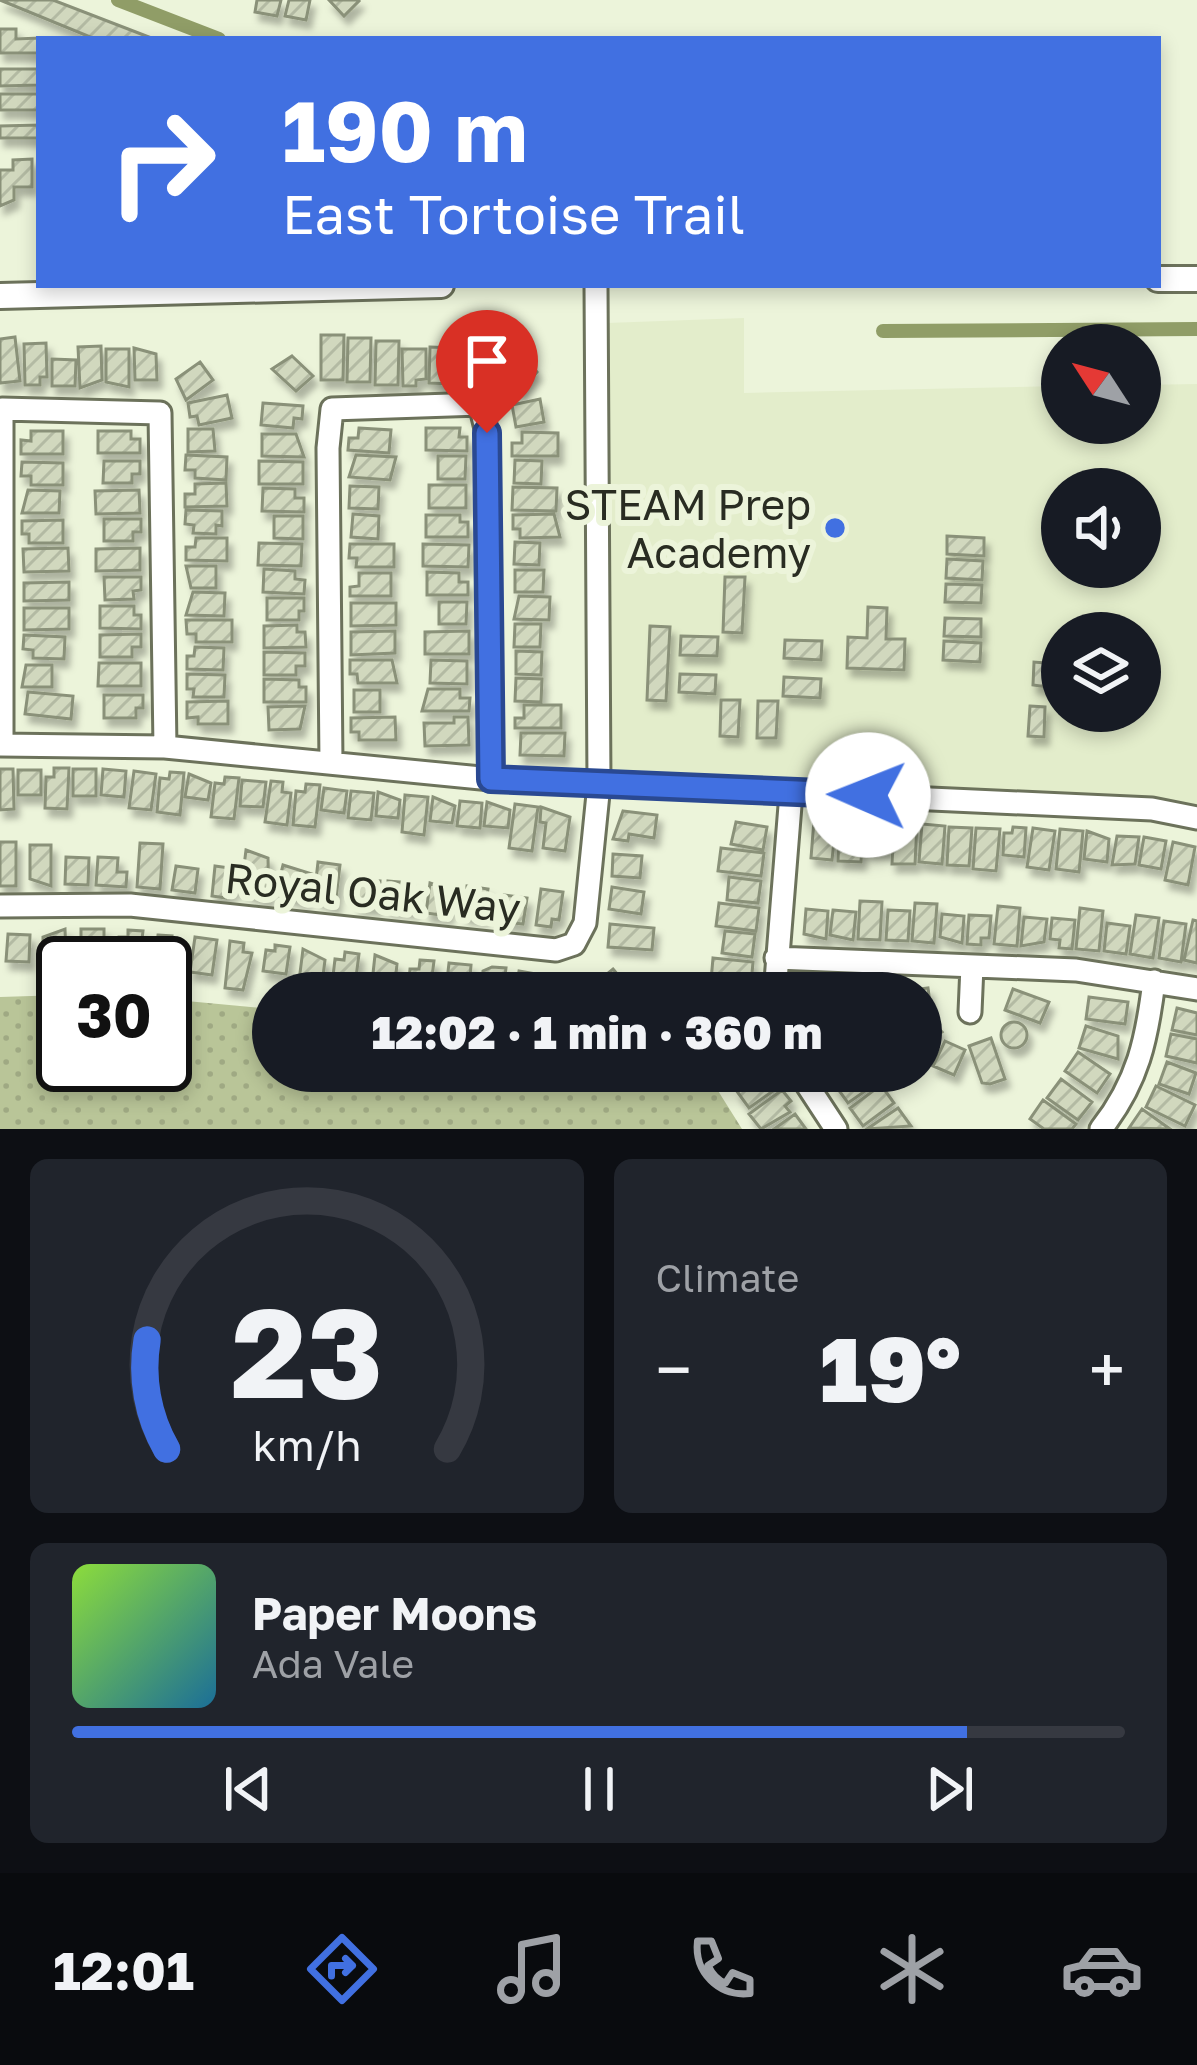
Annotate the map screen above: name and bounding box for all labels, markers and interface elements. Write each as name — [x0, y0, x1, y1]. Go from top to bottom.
text: 190 m — [282, 80, 528, 180]
icon: right — [84, 84, 240, 240]
text: East Tortoise Trail — [282, 181, 745, 246]
pin — [436, 310, 538, 433]
north arrow — [1041, 324, 1161, 444]
map controls — [1041, 324, 1161, 732]
icon: arrive — [454, 328, 520, 394]
button: sound — [1041, 468, 1161, 588]
place label: STEAM Prep Academy — [564, 479, 811, 577]
marker: STEAM Prep Academy — [822, 515, 848, 541]
button: layers — [1041, 612, 1161, 732]
position arrow — [805, 732, 931, 858]
street label: Royal Oak Way — [223, 852, 523, 932]
speed limit sign: 30 — [36, 936, 192, 1092]
text: 12:02 · 1 min · 360 m — [372, 1005, 822, 1059]
text: Climate — [656, 1254, 799, 1301]
text: 23 — [231, 1276, 383, 1425]
text: 19° — [820, 1314, 961, 1422]
text: − — [656, 1329, 692, 1409]
text: + — [1089, 1329, 1125, 1409]
text: km/h — [252, 1419, 361, 1470]
text: Paper Moons — [252, 1586, 537, 1640]
text: Ada Vale — [252, 1640, 414, 1687]
icon: previous — [215, 1756, 281, 1822]
icon: pause — [566, 1756, 632, 1822]
icon: next — [917, 1756, 983, 1822]
icon: directions — [300, 1927, 384, 2011]
icon: music — [490, 1927, 574, 2011]
icon: phone — [680, 1927, 764, 2011]
icon: climate — [870, 1927, 954, 2011]
icon: car — [1060, 1927, 1144, 2011]
text: 12:01 — [53, 1937, 194, 2002]

